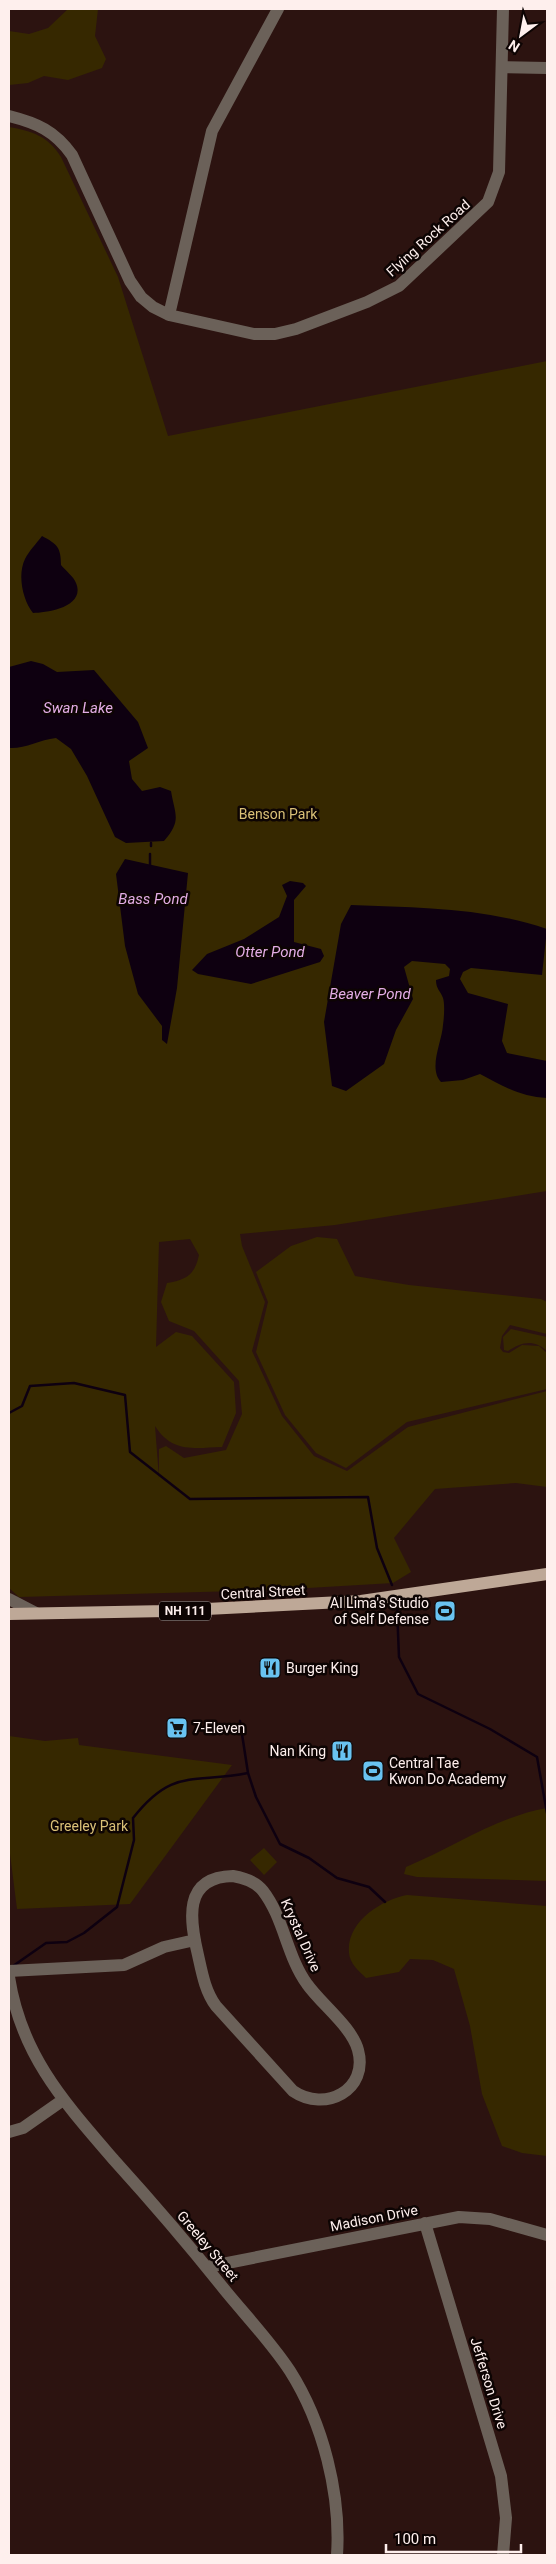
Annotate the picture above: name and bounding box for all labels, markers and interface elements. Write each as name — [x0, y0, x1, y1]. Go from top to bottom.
north arrow — [496, 10, 546, 60]
text: N — [506, 37, 523, 55]
street label: Flying Rock Road — [383, 196, 473, 280]
water label: Swan Lake — [43, 699, 113, 717]
park label: Benson Park — [239, 806, 318, 822]
water label: Bass Pond — [118, 890, 188, 908]
water label: Otter Pond — [235, 943, 306, 961]
water label: Beaver Pond — [329, 985, 412, 1003]
street label: Central Street — [220, 1582, 306, 1602]
place label: Al Lima's Studio of Self Defense — [330, 1595, 429, 1627]
sports icon: Al Lima's Studio of Self Defense — [433, 1599, 457, 1623]
road number: NH 111 — [159, 1602, 211, 1620]
restaurant icon: Burger King — [258, 1656, 282, 1680]
place label: Burger King — [286, 1660, 358, 1676]
supermarket icon: 7-Eleven — [165, 1716, 189, 1740]
place label: 7-Eleven — [193, 1720, 245, 1736]
restaurant icon: Nan King — [330, 1739, 354, 1763]
place label: Nan King — [269, 1743, 326, 1759]
place label: Central Tae Kwon Do Academy — [389, 1755, 506, 1787]
sports icon: Central Tae Kwon Do Academy — [361, 1759, 385, 1783]
park label: Greeley Park — [50, 1818, 129, 1834]
street label: Krystal Drive — [278, 1896, 324, 1974]
street label: Madison Drive — [329, 2202, 419, 2234]
street label: Greeley Street — [174, 2208, 242, 2285]
street label: Jefferson Drive — [467, 2335, 511, 2431]
scale bar — [386, 2522, 521, 2554]
text: 100 m — [394, 2530, 436, 2548]

